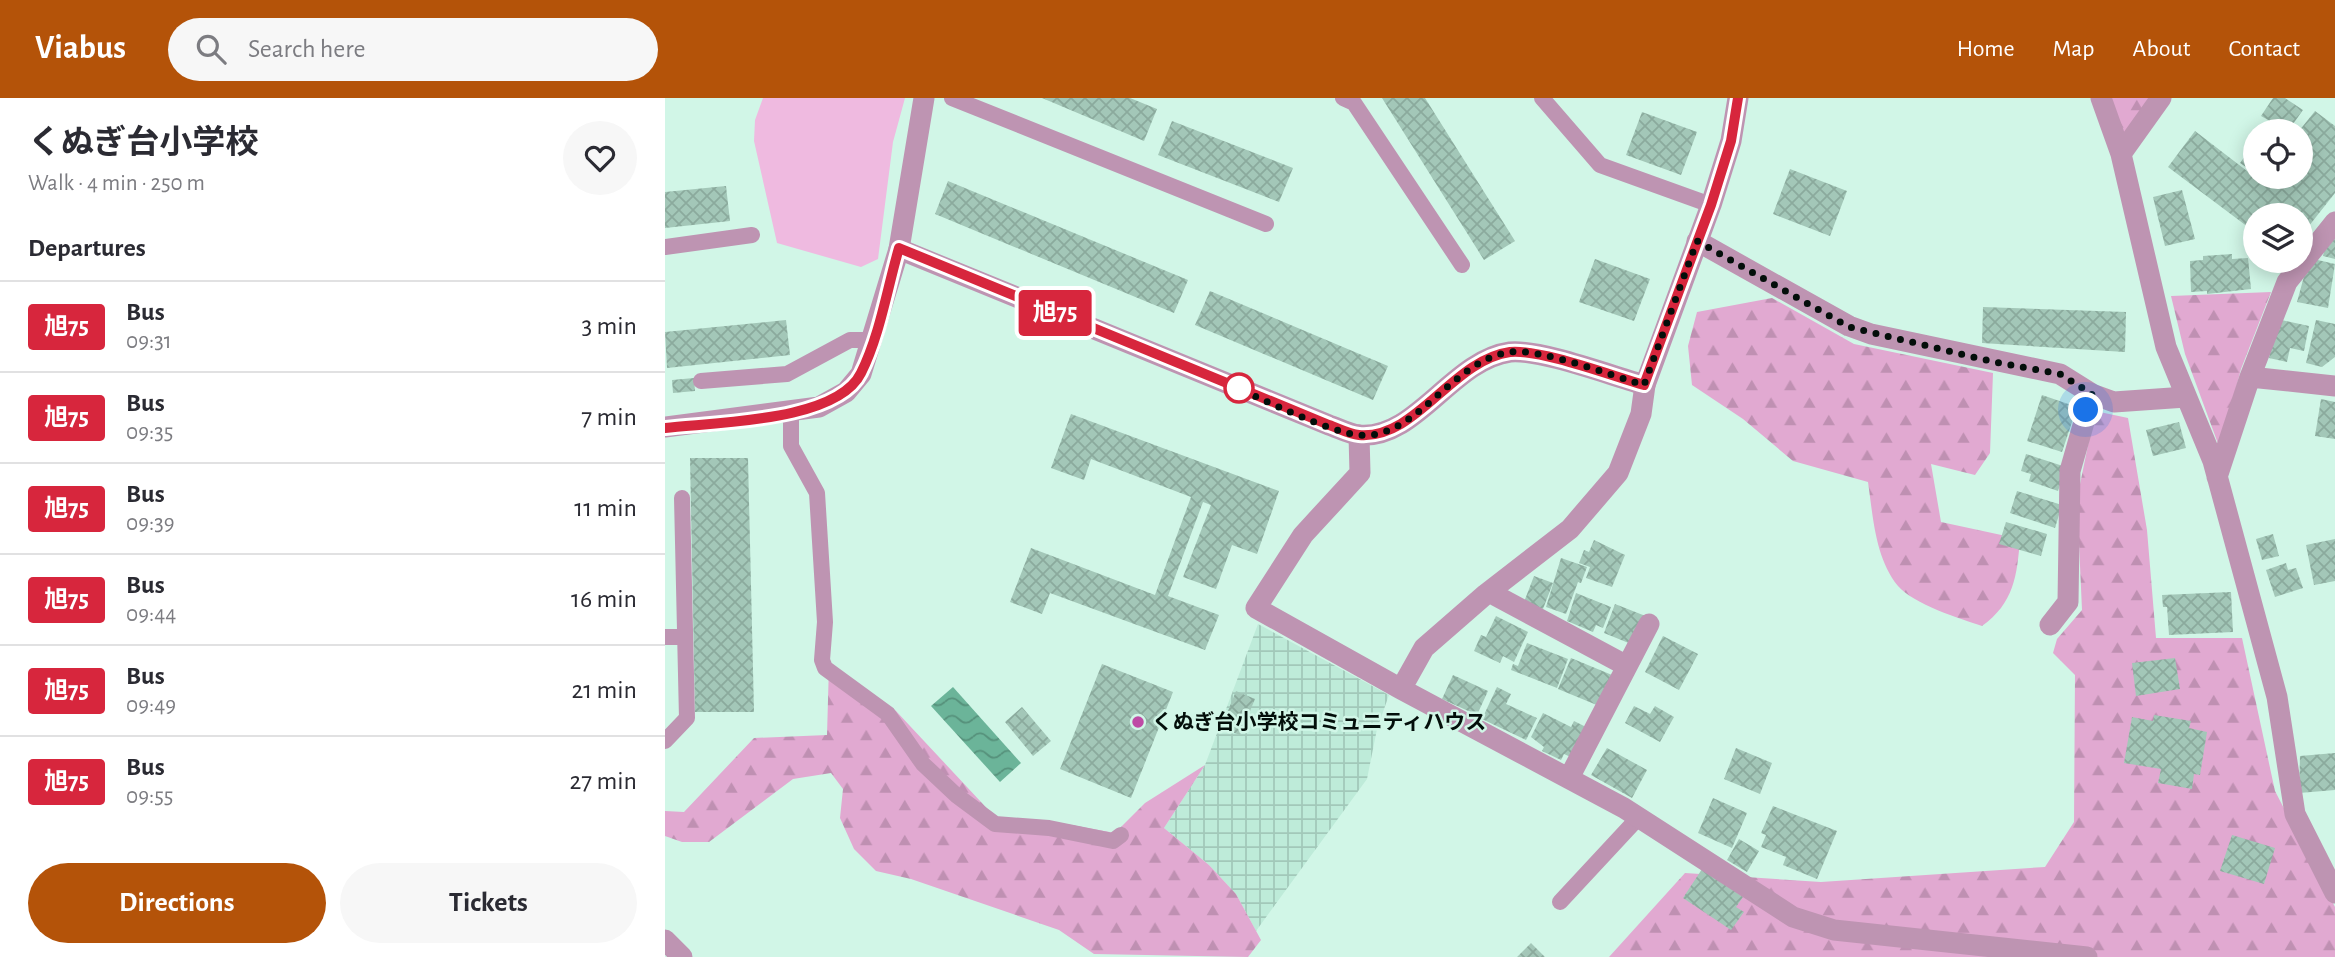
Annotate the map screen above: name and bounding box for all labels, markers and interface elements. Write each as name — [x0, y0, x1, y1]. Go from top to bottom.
search box — [168, 18, 658, 81]
icon: search — [192, 30, 230, 68]
text: Viabus — [35, 32, 126, 65]
text: Search here — [248, 36, 366, 62]
text: Home — [1957, 37, 2015, 61]
text: Map — [2053, 37, 2095, 61]
text: About — [2133, 37, 2190, 61]
text: Contact — [2228, 37, 2300, 61]
map controls — [2243, 119, 2313, 273]
button: locate — [2243, 119, 2313, 189]
button: heart — [563, 121, 637, 195]
text: くぬぎ台小学校 — [28, 127, 258, 160]
text: Walk · 4 min · 250 m — [28, 172, 205, 195]
button: layers — [2243, 203, 2313, 273]
text: Departures — [28, 235, 146, 261]
line badge: 旭75 — [1015, 290, 1095, 336]
text: Bus — [126, 299, 165, 325]
text: 旭75 — [1033, 301, 1077, 325]
text: 3 min — [581, 313, 637, 339]
text: 旭75 — [44, 315, 89, 339]
text: 09:31 — [126, 330, 172, 353]
unlabelled marker — [1224, 373, 1254, 403]
text: Bus — [126, 390, 165, 416]
your location — [2068, 392, 2103, 427]
text: 7 min — [581, 404, 637, 430]
text: 旭75 — [44, 406, 89, 430]
text: 09:35 — [126, 421, 173, 444]
text: Bus — [126, 481, 165, 507]
text: 11 min — [574, 495, 637, 521]
text: 旭75 — [44, 497, 89, 521]
text: 09:39 — [126, 512, 175, 535]
text: Bus — [126, 572, 165, 598]
text: 16 min — [571, 586, 637, 612]
text: 旭75 — [44, 588, 89, 612]
text: 09:44 — [126, 603, 176, 626]
text: Bus — [126, 663, 165, 689]
text: 21 min — [571, 677, 637, 703]
text: 旭75 — [44, 679, 89, 703]
text: 09:49 — [126, 694, 176, 717]
place label: くぬぎ台小学校コミュニティハウス — [1152, 711, 1486, 733]
marker: くぬぎ台小学校コミュニティハウス — [1130, 714, 1146, 730]
text: Bus — [126, 754, 165, 780]
text: 27 min — [570, 768, 637, 794]
text: 旭75 — [44, 770, 89, 794]
text: 09:55 — [126, 785, 173, 808]
button: Directions — [28, 863, 326, 943]
button: Tickets — [340, 863, 637, 943]

